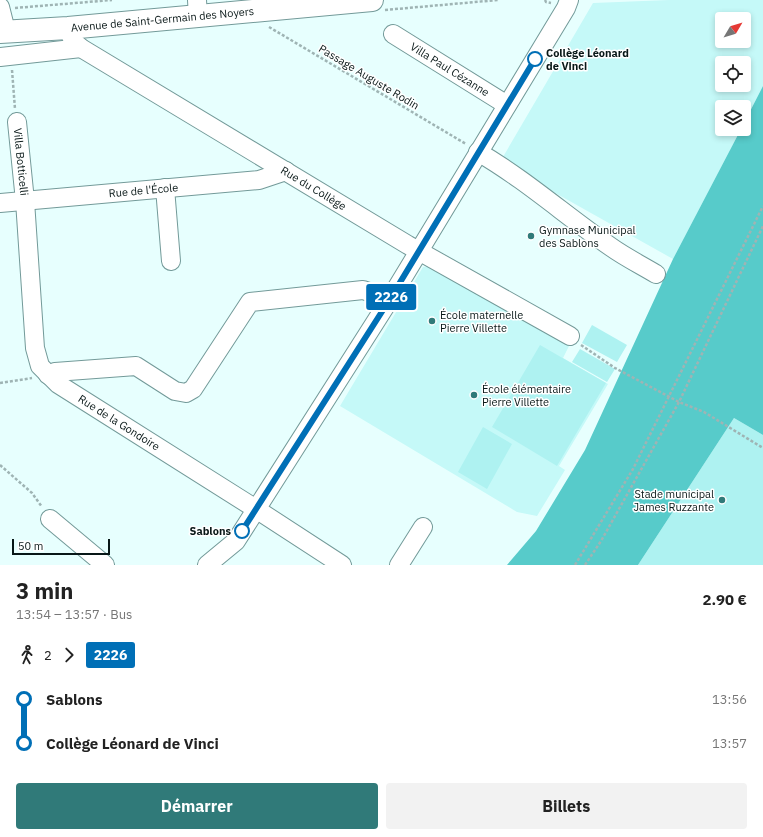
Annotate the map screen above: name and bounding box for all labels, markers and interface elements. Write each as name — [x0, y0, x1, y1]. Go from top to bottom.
street label: Avenue de Saint-Germain des Noyers — [70, 4, 255, 35]
north arrow — [715, 12, 751, 48]
map controls — [715, 12, 751, 136]
street label: Villa Paul Cézanne — [408, 40, 492, 99]
street label: Passage Auguste Rodin — [316, 41, 422, 113]
place label: Collège Léonard de Vinci — [546, 46, 629, 73]
marker: Collège Léonard de Vinci — [527, 51, 543, 67]
button: locate — [715, 56, 751, 92]
button: layers — [715, 100, 751, 136]
street label: Villa Botticelli — [11, 127, 31, 196]
street label: Rue du Collège — [278, 163, 349, 213]
street label: Rue de l'École — [108, 180, 179, 200]
place label: Gymnase Municipal des Sablons — [539, 223, 636, 250]
marker: Gymnase Municipal des Sablons — [526, 231, 536, 241]
line badge: 2226 — [363, 284, 419, 310]
text: 2226 — [374, 288, 408, 306]
place label: École maternelle Pierre Villette — [440, 308, 523, 335]
marker: École maternelle Pierre Villette — [427, 316, 437, 326]
place label: École élémentaire Pierre Villette — [482, 382, 571, 409]
marker: École élémentaire Pierre Villette — [469, 390, 479, 400]
street label: Rue de la Gondoire — [76, 392, 162, 453]
place label: Stade municipal James Ruzzante — [633, 487, 714, 514]
marker: Stade municipal James Ruzzante — [717, 495, 727, 505]
marker: Sablons — [234, 523, 250, 539]
place label: Sablons — [190, 524, 231, 538]
scale bar — [12, 537, 110, 556]
text: 50 m — [18, 539, 43, 553]
text: 3 min — [16, 576, 73, 605]
text: 2.90 € — [702, 590, 747, 609]
text: 13:54 – 13:57 · Bus — [16, 606, 132, 623]
icon: walk — [16, 644, 38, 666]
icon: forward — [58, 644, 80, 666]
text: 2226 — [94, 646, 127, 664]
text: 2 — [44, 647, 52, 664]
text: Sablons — [46, 690, 103, 709]
text: 13:56 — [712, 691, 747, 708]
text: Collège Léonard de Vinci — [46, 734, 219, 753]
text: 13:57 — [712, 735, 747, 752]
button: Démarrer — [16, 783, 378, 829]
button: Billets — [386, 783, 747, 829]

